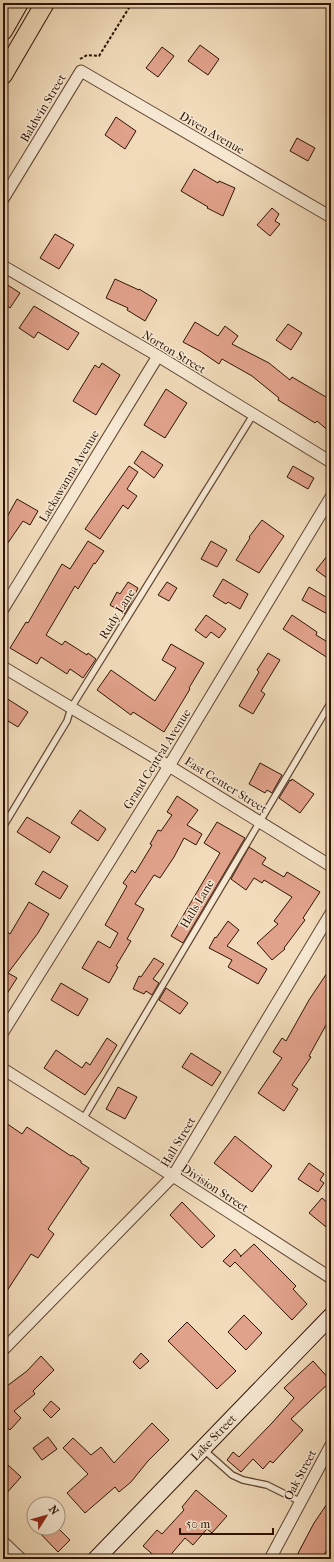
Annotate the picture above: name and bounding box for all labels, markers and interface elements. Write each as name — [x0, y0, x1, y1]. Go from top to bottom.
street label: Baldwin Street — [17, 71, 69, 144]
street label: Diven Avenue — [177, 109, 247, 157]
street label: Norton Street — [140, 328, 209, 377]
street label: Lackawanna Avenue — [36, 427, 102, 524]
street label: Rudy Lane — [96, 586, 138, 642]
street label: Grand Central Avenue — [120, 706, 194, 812]
street label: East Center Street — [182, 754, 270, 816]
street label: Halls Lane — [177, 877, 217, 931]
street label: Hall Street — [158, 1114, 199, 1170]
street label: Division Street — [179, 1161, 252, 1215]
street label: Lake Street — [188, 1411, 240, 1464]
street label: Oak Street — [281, 1447, 320, 1503]
north arrow — [26, 1496, 66, 1536]
text: N — [46, 1503, 62, 1518]
scale bar — [180, 1510, 273, 1536]
text: 50 m — [186, 1517, 210, 1531]

